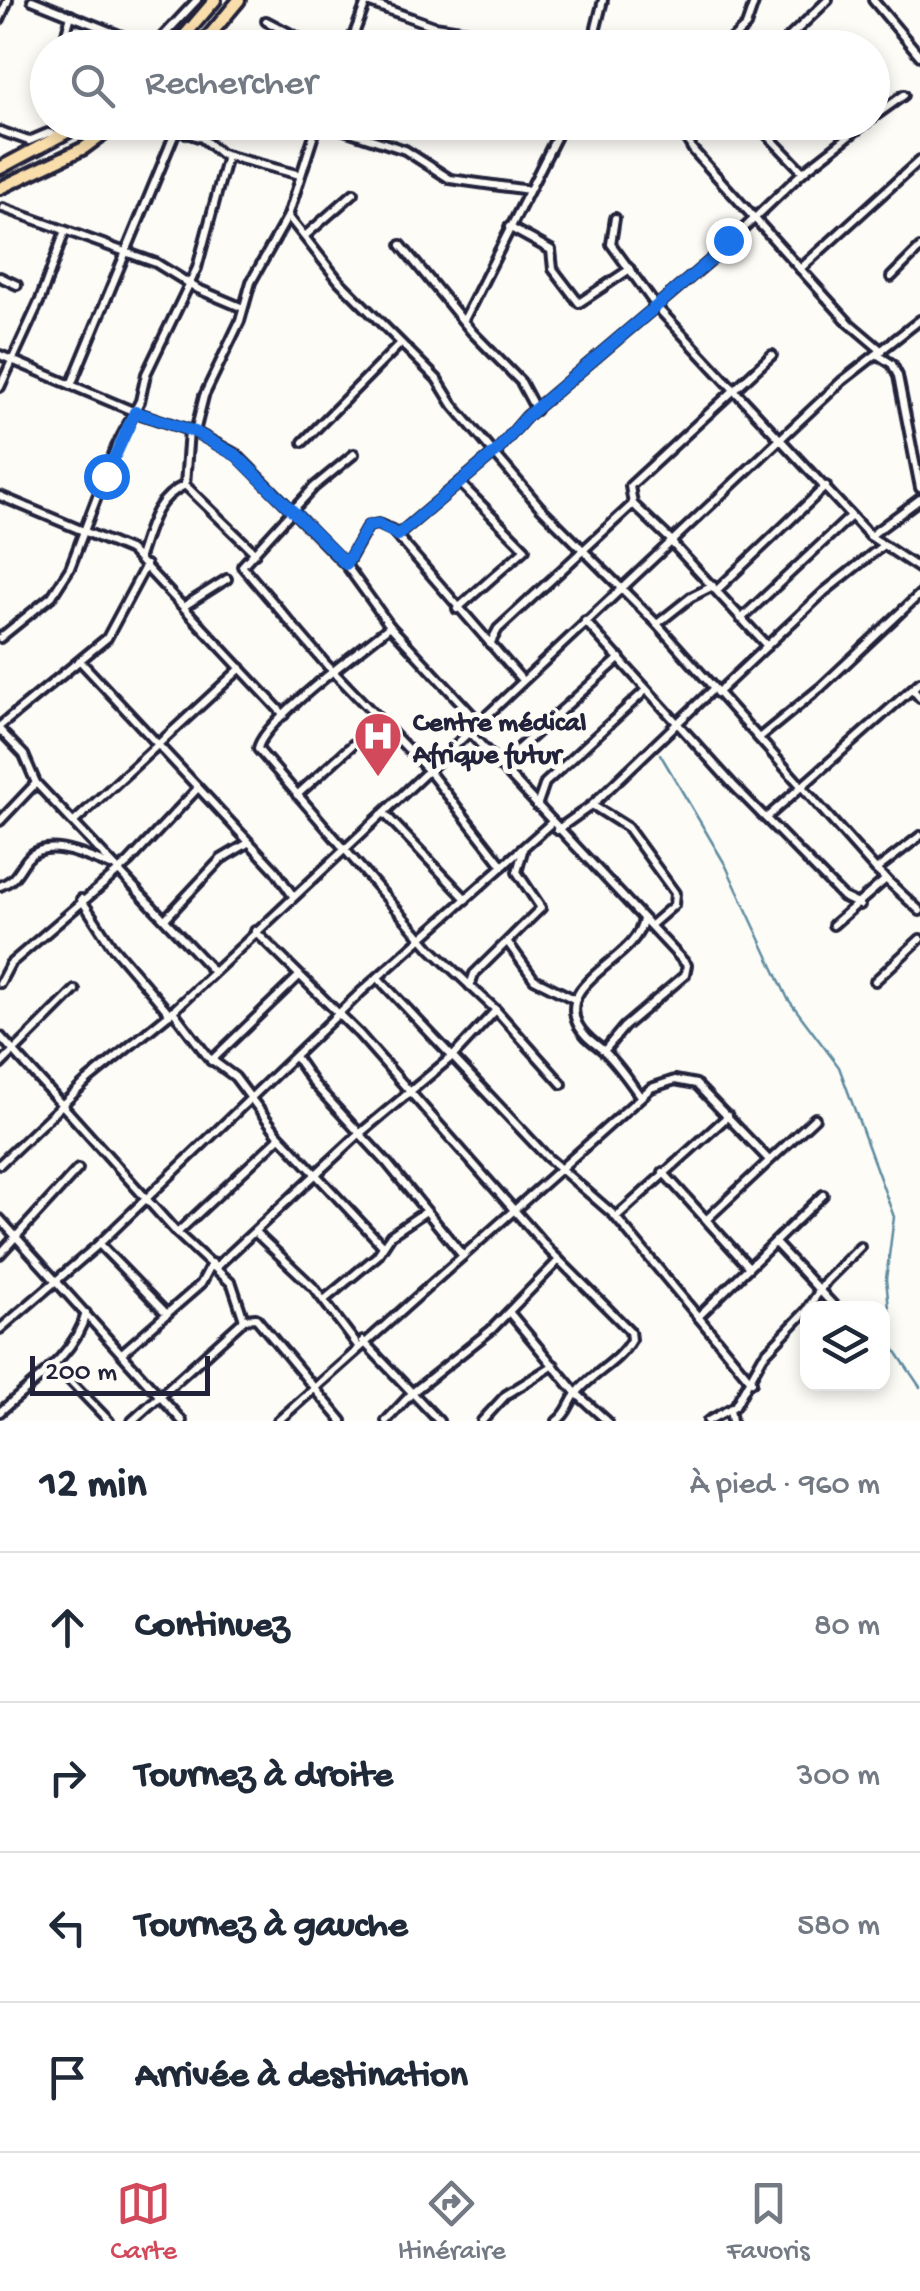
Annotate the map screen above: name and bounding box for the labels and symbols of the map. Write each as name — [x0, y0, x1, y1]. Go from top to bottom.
route end — [706, 218, 752, 264]
route start — [84, 454, 130, 500]
place label: Centre médical Afrique futur — [412, 708, 586, 773]
hospital icon: Centre médical Afrique futur — [352, 710, 404, 778]
scale bar — [30, 1351, 210, 1396]

